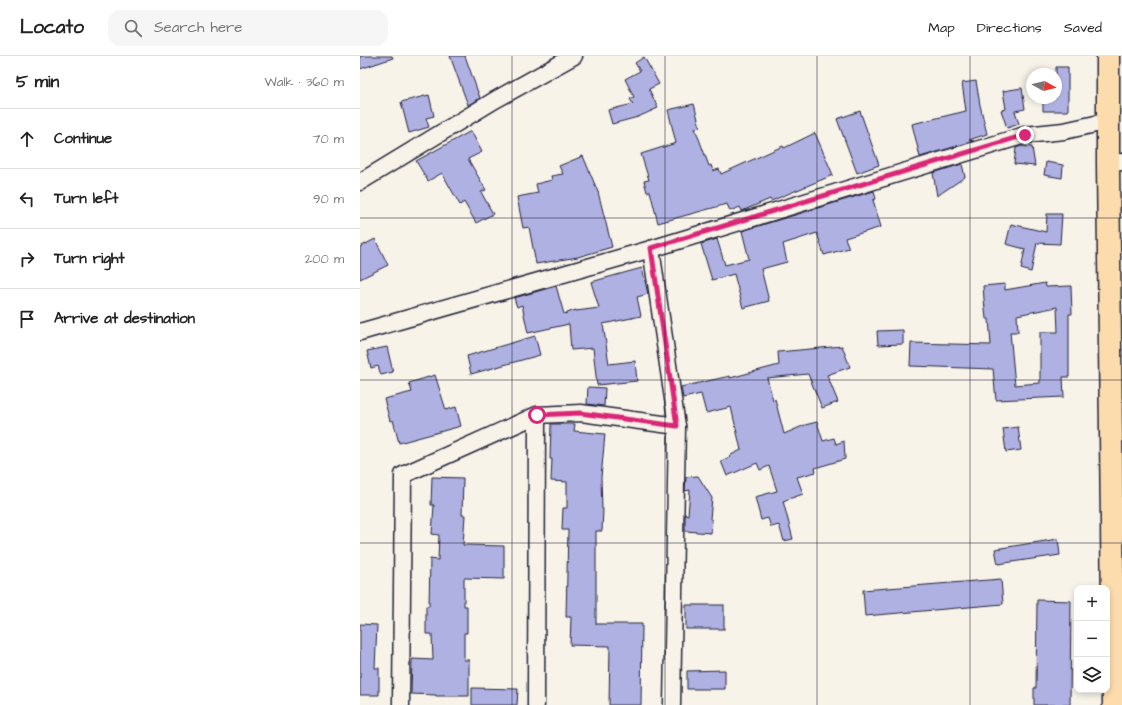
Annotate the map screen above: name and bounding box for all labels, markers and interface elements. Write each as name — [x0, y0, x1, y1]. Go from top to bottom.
search box — [108, 10, 388, 46]
text: Locato — [20, 14, 84, 41]
icon: search — [122, 17, 144, 39]
text: Search here — [154, 17, 242, 38]
text: Map — [928, 18, 955, 38]
text: Directions — [977, 18, 1042, 38]
text: Saved — [1064, 18, 1102, 38]
north arrow — [1026, 68, 1062, 104]
text: 5 min — [16, 70, 59, 94]
text: Walk · 360 m — [265, 73, 344, 91]
route end — [1016, 126, 1034, 144]
icon: ahead — [16, 128, 38, 150]
text: Continue — [54, 128, 112, 149]
text: 70 m — [312, 130, 344, 148]
icon: left — [16, 188, 38, 210]
text: Turn left — [54, 188, 118, 209]
text: 90 m — [313, 190, 344, 208]
icon: right — [16, 248, 38, 270]
text: Turn right — [54, 248, 125, 269]
text: 200 m — [305, 250, 344, 268]
icon: arrive — [16, 308, 38, 330]
text: Arrive at destination — [54, 308, 195, 329]
route start — [528, 406, 546, 424]
map controls — [1074, 585, 1110, 693]
button: + — [1074, 585, 1110, 621]
button: − — [1074, 621, 1110, 657]
button: layers — [1074, 657, 1110, 693]

